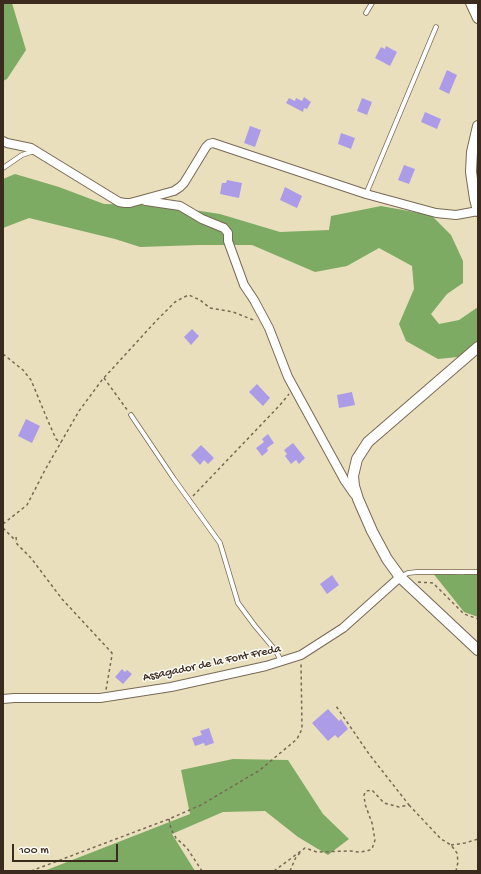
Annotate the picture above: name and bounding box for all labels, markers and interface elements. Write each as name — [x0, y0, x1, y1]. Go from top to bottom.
street label: Assagador de la Font Freda — [142, 642, 282, 686]
scale bar — [14, 836, 120, 862]
text: 100 m — [19, 844, 49, 858]

